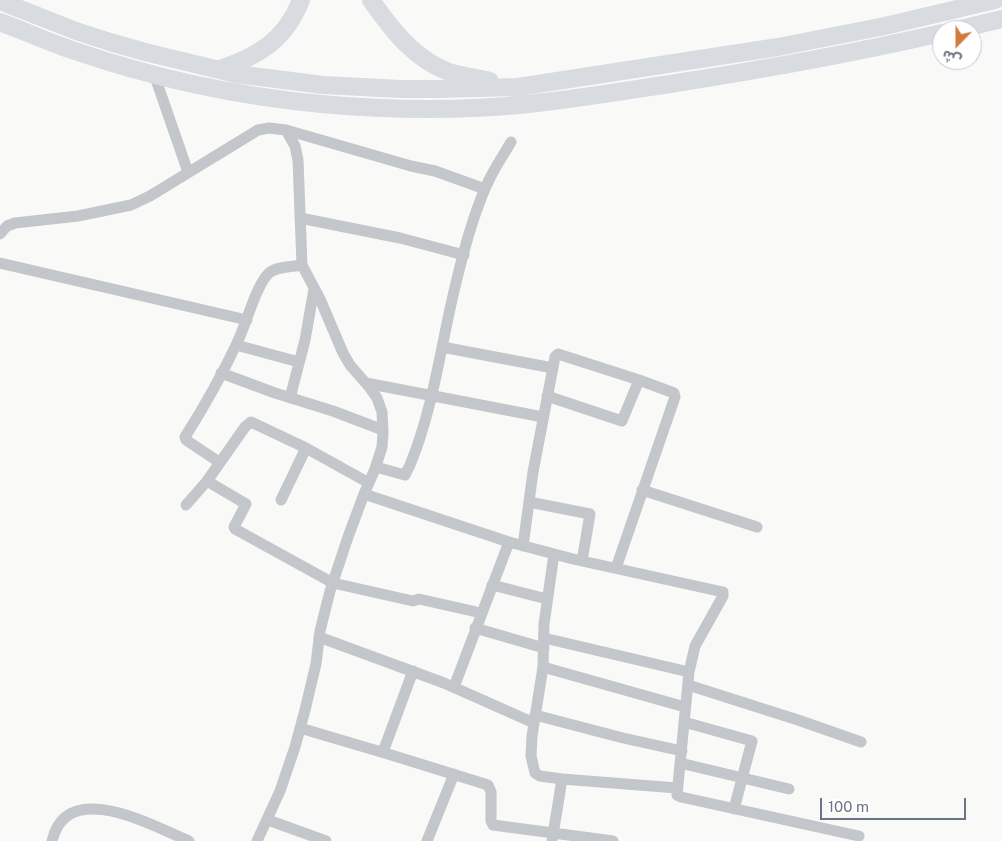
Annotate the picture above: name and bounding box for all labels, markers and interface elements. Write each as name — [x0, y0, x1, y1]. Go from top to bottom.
north arrow — [932, 20, 982, 70]
text: ش — [940, 47, 964, 69]
scale bar — [822, 788, 968, 820]
text: 100 m — [828, 798, 869, 815]

